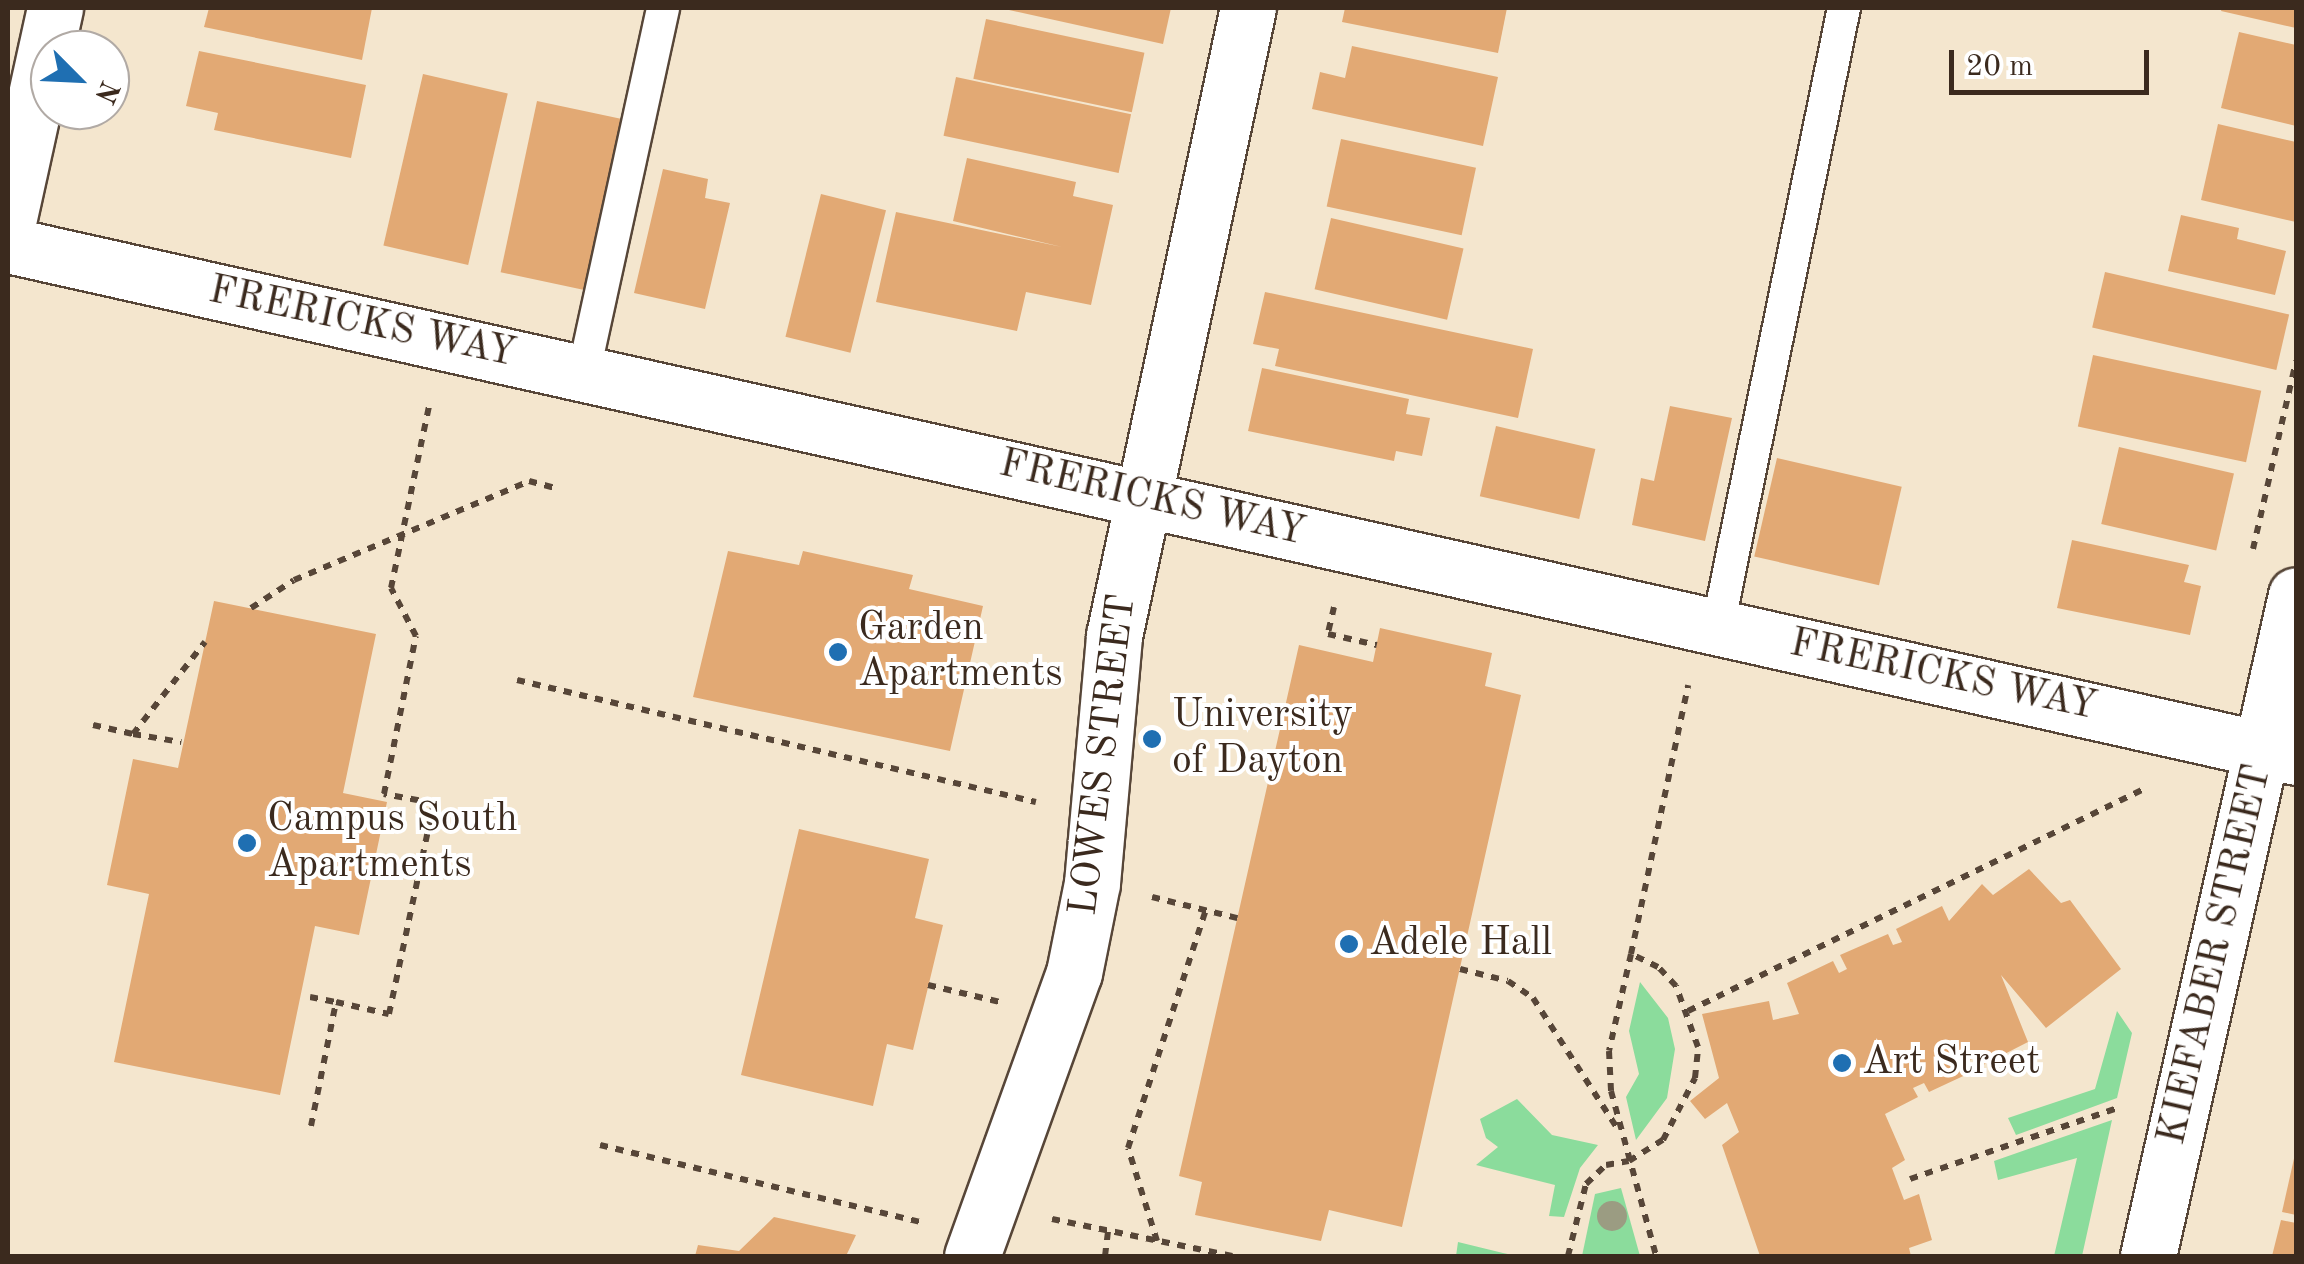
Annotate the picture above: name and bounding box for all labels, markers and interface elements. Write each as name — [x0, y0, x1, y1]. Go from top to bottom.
north arrow — [30, 30, 130, 130]
scale bar — [1954, 30, 2154, 92]
text: 20 m — [1966, 52, 2033, 82]
text: N — [88, 76, 123, 107]
street label: FRERICKS WAY — [204, 267, 520, 379]
street label: FRERICKS WAY — [994, 440, 1310, 558]
street label: LOWES STREET — [1060, 591, 1148, 919]
place label: Garden Apartments — [858, 605, 1063, 699]
street label: FRERICKS WAY — [1785, 620, 2101, 732]
marker: Garden Apartments — [827, 641, 849, 663]
place label: University of Dayton — [1172, 692, 1353, 786]
marker: University of Dayton — [1141, 728, 1163, 750]
street label: KIEFABER STREET — [2149, 760, 2283, 1150]
place label: Campus South Apartments — [267, 796, 518, 890]
marker: Campus South Apartments — [236, 832, 258, 854]
place label: Adele Hall — [1369, 920, 1552, 968]
marker: Adele Hall — [1338, 933, 1360, 955]
place label: Art Street — [1862, 1039, 2040, 1087]
marker: Art Street — [1831, 1052, 1853, 1074]

